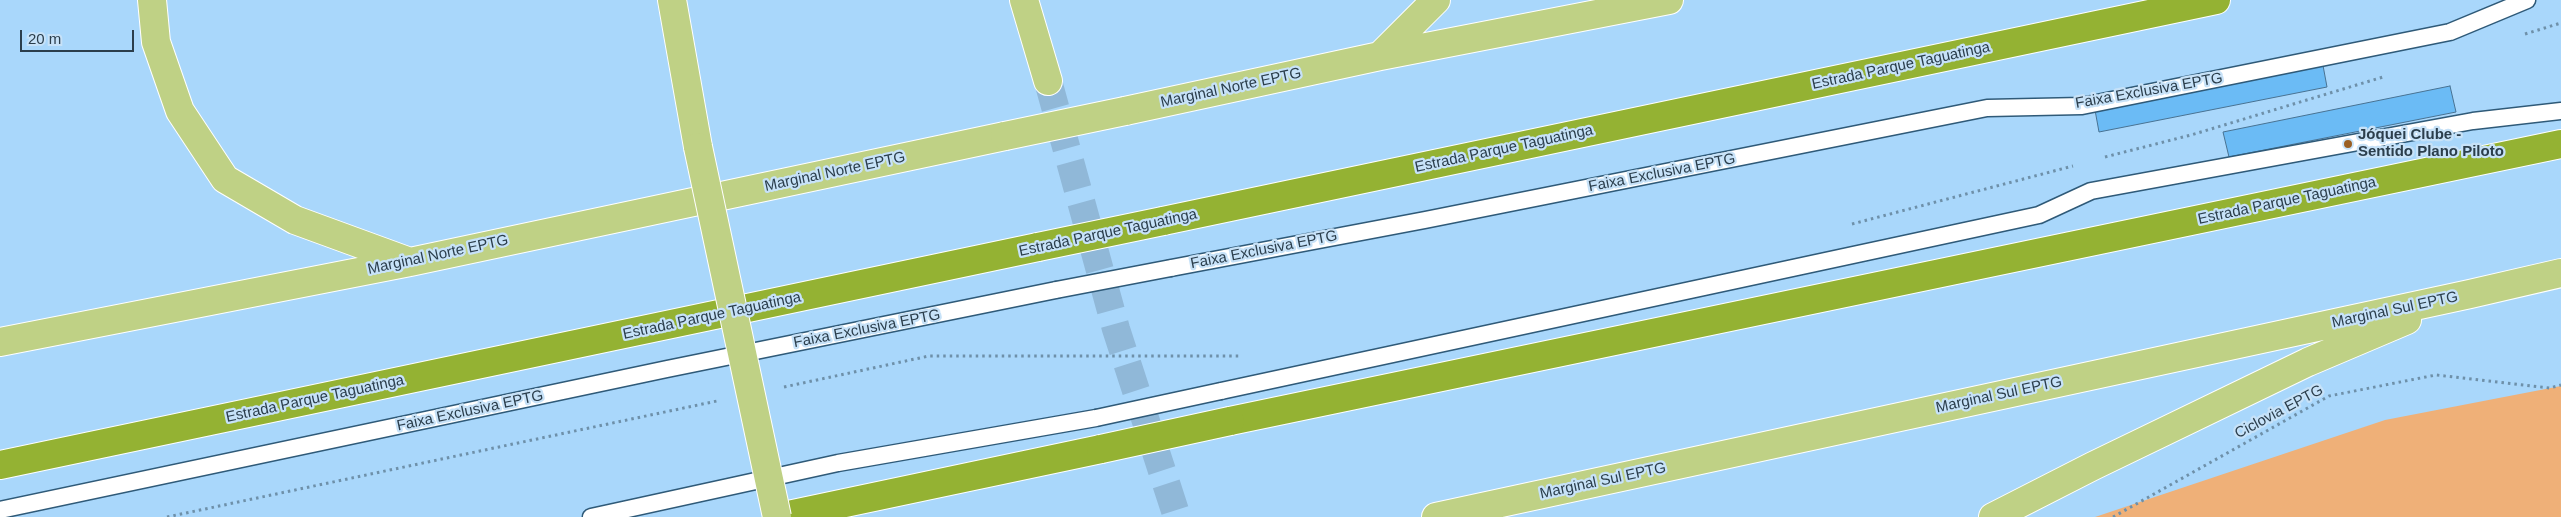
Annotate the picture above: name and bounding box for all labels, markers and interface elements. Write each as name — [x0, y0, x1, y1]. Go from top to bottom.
scale bar — [22, 20, 136, 52]
text: 20 m — [28, 30, 61, 47]
street label: Estrada Parque Taguatinga — [1810, 38, 1992, 94]
street label: Marginal Norte EPTG — [1159, 64, 1303, 112]
street label: Faixa Exclusiva EPTG — [2074, 69, 2224, 113]
street label: Estrada Parque Taguatinga — [1413, 121, 1595, 177]
place label: Jóquei Clube - Sentido Plano Piloto — [2358, 126, 2504, 161]
marker: Jóquei Clube - Sentido Plano Piloto — [2342, 138, 2354, 150]
street label: Marginal Norte EPTG — [763, 148, 907, 196]
street label: Faixa Exclusiva EPTG — [1587, 150, 1737, 196]
street label: Estrada Parque Taguatinga — [2196, 173, 2378, 229]
street label: Estrada Parque Taguatinga — [1017, 205, 1199, 261]
street label: Faixa Exclusiva EPTG — [1189, 227, 1339, 273]
street label: Marginal Norte EPTG — [366, 231, 510, 279]
street label: Estrada Parque Taguatinga — [621, 288, 803, 344]
street label: Marginal Sul EPTG — [2330, 288, 2460, 332]
street label: Faixa Exclusiva EPTG — [792, 306, 942, 352]
street label: Estrada Parque Taguatinga — [224, 371, 406, 427]
street label: Marginal Sul EPTG — [1934, 373, 2064, 417]
street label: Ciclovia EPTG — [2232, 381, 2326, 443]
street label: Faixa Exclusiva EPTG — [395, 387, 545, 435]
street label: Marginal Sul EPTG — [1538, 459, 1668, 503]

